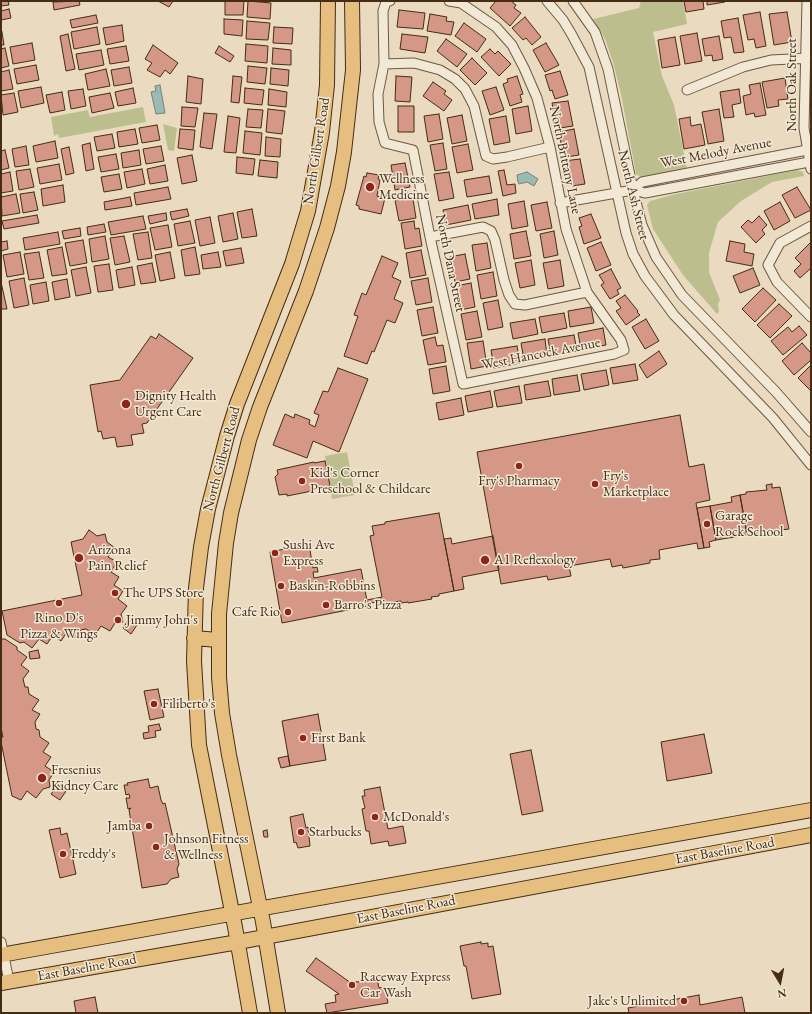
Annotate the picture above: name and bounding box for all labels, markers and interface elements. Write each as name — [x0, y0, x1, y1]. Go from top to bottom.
street label: North Oak Street — [784, 38, 800, 132]
street label: North Gilbert Road — [300, 96, 334, 206]
street label: North Brittany Lane — [545, 104, 585, 216]
street label: West Melody Avenue — [659, 134, 773, 172]
street label: North Ash Street — [614, 148, 652, 242]
place label: Wellness Medicine — [379, 171, 429, 204]
marker: Wellness Medicine — [364, 181, 376, 193]
street label: North Dana Street — [431, 212, 469, 314]
street label: West Hancock Avenue — [480, 334, 602, 374]
place label: Dignity Health Urgent Care — [135, 388, 217, 420]
marker: Dignity Health Urgent Care — [120, 398, 132, 410]
street label: North Gilbert Road — [200, 405, 244, 513]
marker: Fry's Pharmacy — [514, 461, 524, 471]
place label: Kid's Corner Preschool & Childcare — [310, 465, 431, 498]
place label: Fry's Marketplace — [603, 468, 669, 500]
place label: Fry's Pharmacy — [478, 473, 560, 489]
marker: Kid's Corner Preschool & Childcare — [297, 476, 307, 486]
marker: Fry's Marketplace — [590, 479, 600, 489]
place label: Garage Rock School — [715, 508, 783, 540]
marker: Garage Rock School — [702, 519, 712, 529]
place label: Sushi Ave Express — [283, 537, 335, 570]
place label: Arizona Pain Relief — [88, 542, 146, 574]
marker: Sushi Ave Express — [270, 548, 280, 558]
marker: Arizona Pain Relief — [73, 552, 85, 564]
place label: A1 Reflexology — [494, 552, 576, 568]
marker: A1 Reflexology — [479, 554, 491, 566]
place label: Baskin-Robbins — [289, 578, 375, 594]
marker: Baskin-Robbins — [276, 581, 286, 591]
place label: The UPS Store — [123, 585, 203, 601]
marker: The UPS Store — [110, 588, 120, 598]
place label: Barro's Pizza — [334, 597, 402, 613]
marker: Rino D's Pizza & Wings — [54, 598, 64, 608]
marker: Barro's Pizza — [321, 600, 331, 610]
place label: Cafe Rio — [232, 604, 280, 620]
marker: Cafe Rio — [283, 607, 293, 617]
place label: Rino D's Pizza & Wings — [20, 610, 98, 642]
place label: Jimmy John's — [126, 612, 198, 628]
marker: Jimmy John's — [113, 615, 123, 625]
place label: Filiberto's — [162, 696, 215, 712]
marker: Filiberto's — [149, 699, 159, 709]
place label: First Bank — [311, 730, 366, 746]
marker: First Bank — [298, 733, 308, 743]
place label: Fresenius Kidney Care — [51, 762, 118, 794]
marker: Fresenius Kidney Care — [36, 772, 48, 784]
place label: McDonald's — [383, 809, 449, 825]
marker: McDonald's — [370, 812, 380, 822]
place label: Jamba — [107, 818, 141, 834]
marker: Jamba — [144, 821, 154, 831]
place label: Starbucks — [309, 824, 362, 840]
marker: Starbucks — [296, 827, 306, 837]
place label: Johnson Fitness & Wellness — [164, 831, 249, 864]
street label: East Baseline Road — [674, 834, 776, 868]
marker: Johnson Fitness & Wellness — [151, 842, 161, 852]
place label: Freddy's — [71, 846, 116, 862]
marker: Freddy's — [58, 849, 68, 859]
street label: East Baseline Road — [355, 892, 457, 928]
street label: East Baseline Road — [36, 951, 138, 985]
north arrow — [760, 962, 800, 1002]
place label: Raceway Express Car Wash — [360, 969, 451, 1002]
marker: Raceway Express Car Wash — [347, 980, 357, 990]
text: N — [776, 986, 788, 1001]
place label: Jake's Unlimited — [588, 993, 676, 1009]
marker: Jake's Unlimited — [679, 996, 689, 1006]

